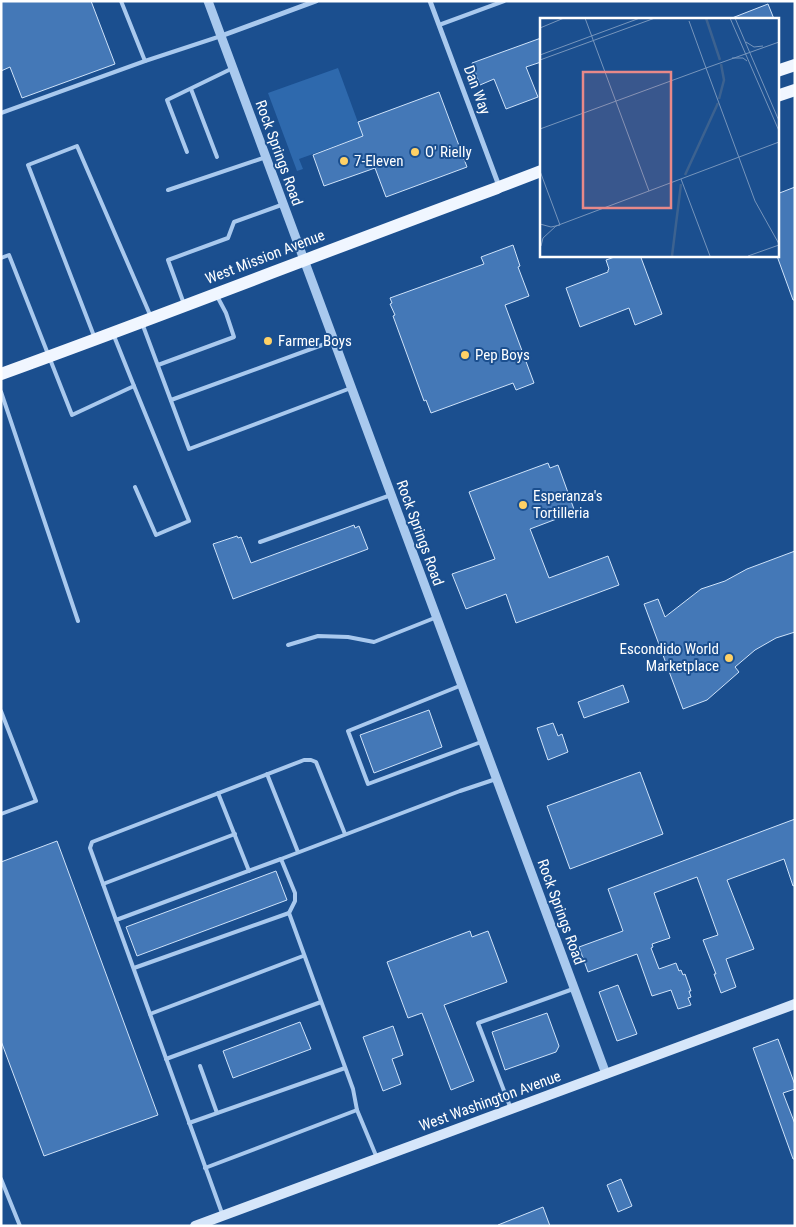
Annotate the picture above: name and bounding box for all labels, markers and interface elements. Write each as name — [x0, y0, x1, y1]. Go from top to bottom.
inset map — [540, 18, 778, 256]
street label: Dan Way — [460, 63, 494, 117]
street label: Rock Springs Road — [252, 98, 306, 208]
place label: O' Rielly — [425, 143, 472, 161]
marker: O' Rielly — [409, 146, 421, 158]
place label: 7-Eleven — [354, 152, 404, 170]
marker: 7-Eleven — [338, 155, 350, 167]
street label: West Mission Avenue — [203, 226, 327, 288]
place label: Farmer Boys — [278, 332, 352, 350]
marker: Farmer Boys — [262, 335, 274, 347]
place label: Pep Boys — [475, 346, 530, 364]
marker: Pep Boys — [459, 349, 471, 361]
street label: Rock Springs Road — [393, 478, 447, 588]
place label: Esperanza's Tortilleria — [533, 487, 603, 522]
marker: Esperanza's Tortilleria — [517, 499, 529, 511]
place label: Escondido World Marketplace — [620, 640, 719, 675]
marker: Escondido World Marketplace — [723, 652, 735, 664]
street label: Rock Springs Road — [534, 857, 588, 967]
street label: West Washington Avenue — [417, 1067, 563, 1135]

